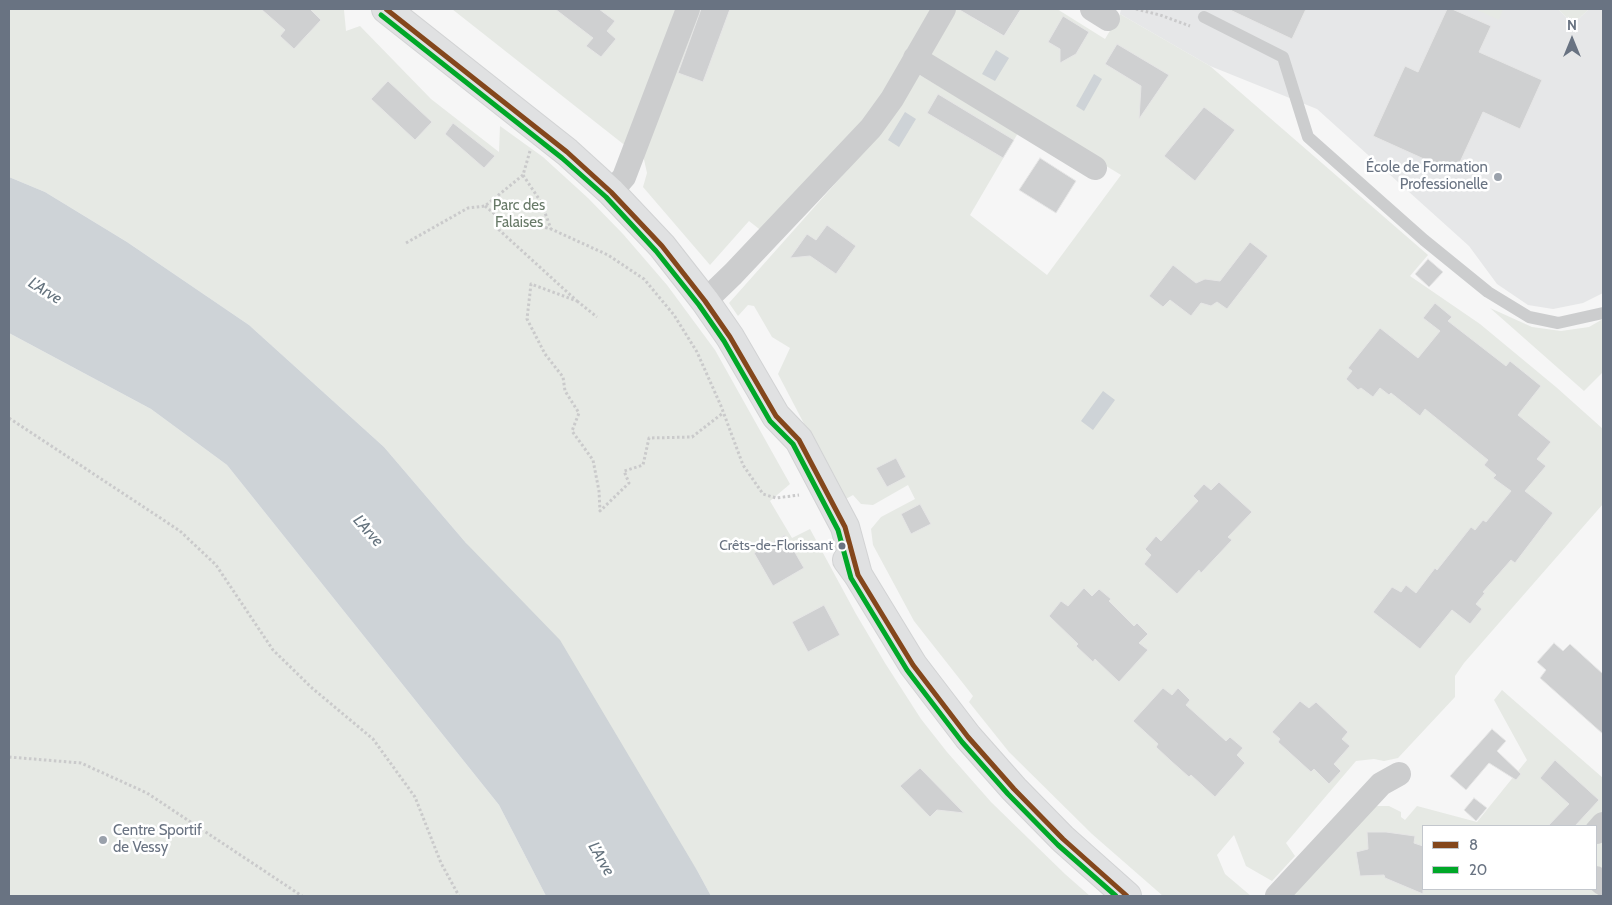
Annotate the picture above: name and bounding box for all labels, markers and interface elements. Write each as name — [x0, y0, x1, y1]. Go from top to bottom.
north arrow — [1547, 15, 1597, 65]
text: N — [1567, 16, 1577, 34]
place label: École de Formation Professionelle — [1366, 159, 1488, 194]
marker: École de Formation Professionelle — [1492, 171, 1504, 183]
park label: Parc des Falaises — [493, 197, 545, 232]
water label: L'Arve — [25, 273, 65, 309]
water label: L'Arve — [349, 511, 387, 551]
place label: Crêts-de-Florissant — [719, 538, 833, 554]
marker: Crêts-de-Florissant — [837, 541, 847, 551]
place label: Centre Sportif de Vessy — [113, 822, 202, 857]
legend — [1422, 825, 1597, 890]
marker: Centre Sportif de Vessy — [97, 834, 109, 846]
text: 8 — [1469, 836, 1478, 854]
water label: L'Arve — [584, 839, 618, 879]
text: 20 — [1469, 861, 1487, 879]

